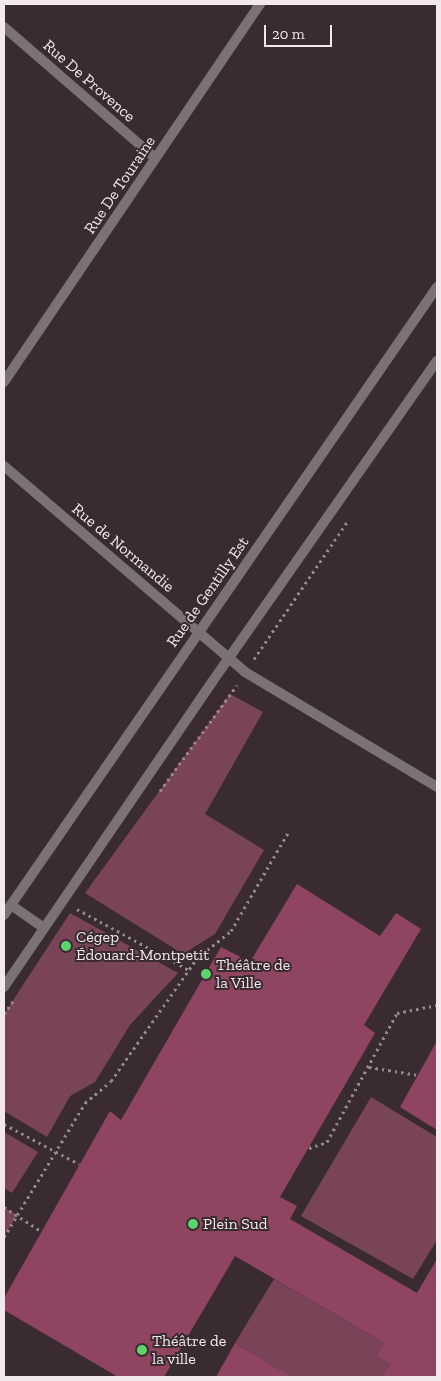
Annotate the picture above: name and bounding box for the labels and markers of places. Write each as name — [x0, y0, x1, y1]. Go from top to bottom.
place label: Cégep Édouard-Montpetit — [76, 927, 209, 965]
marker: Cégep Édouard-Montpetit — [60, 940, 72, 952]
place label: Théâtre de la Ville — [216, 955, 290, 993]
marker: Théâtre de la Ville — [200, 968, 212, 980]
place label: Plein Sud — [203, 1214, 268, 1234]
marker: Plein Sud — [187, 1218, 199, 1230]
place label: Théâtre de la ville — [152, 1331, 226, 1369]
marker: Théâtre de la ville — [136, 1344, 148, 1356]

